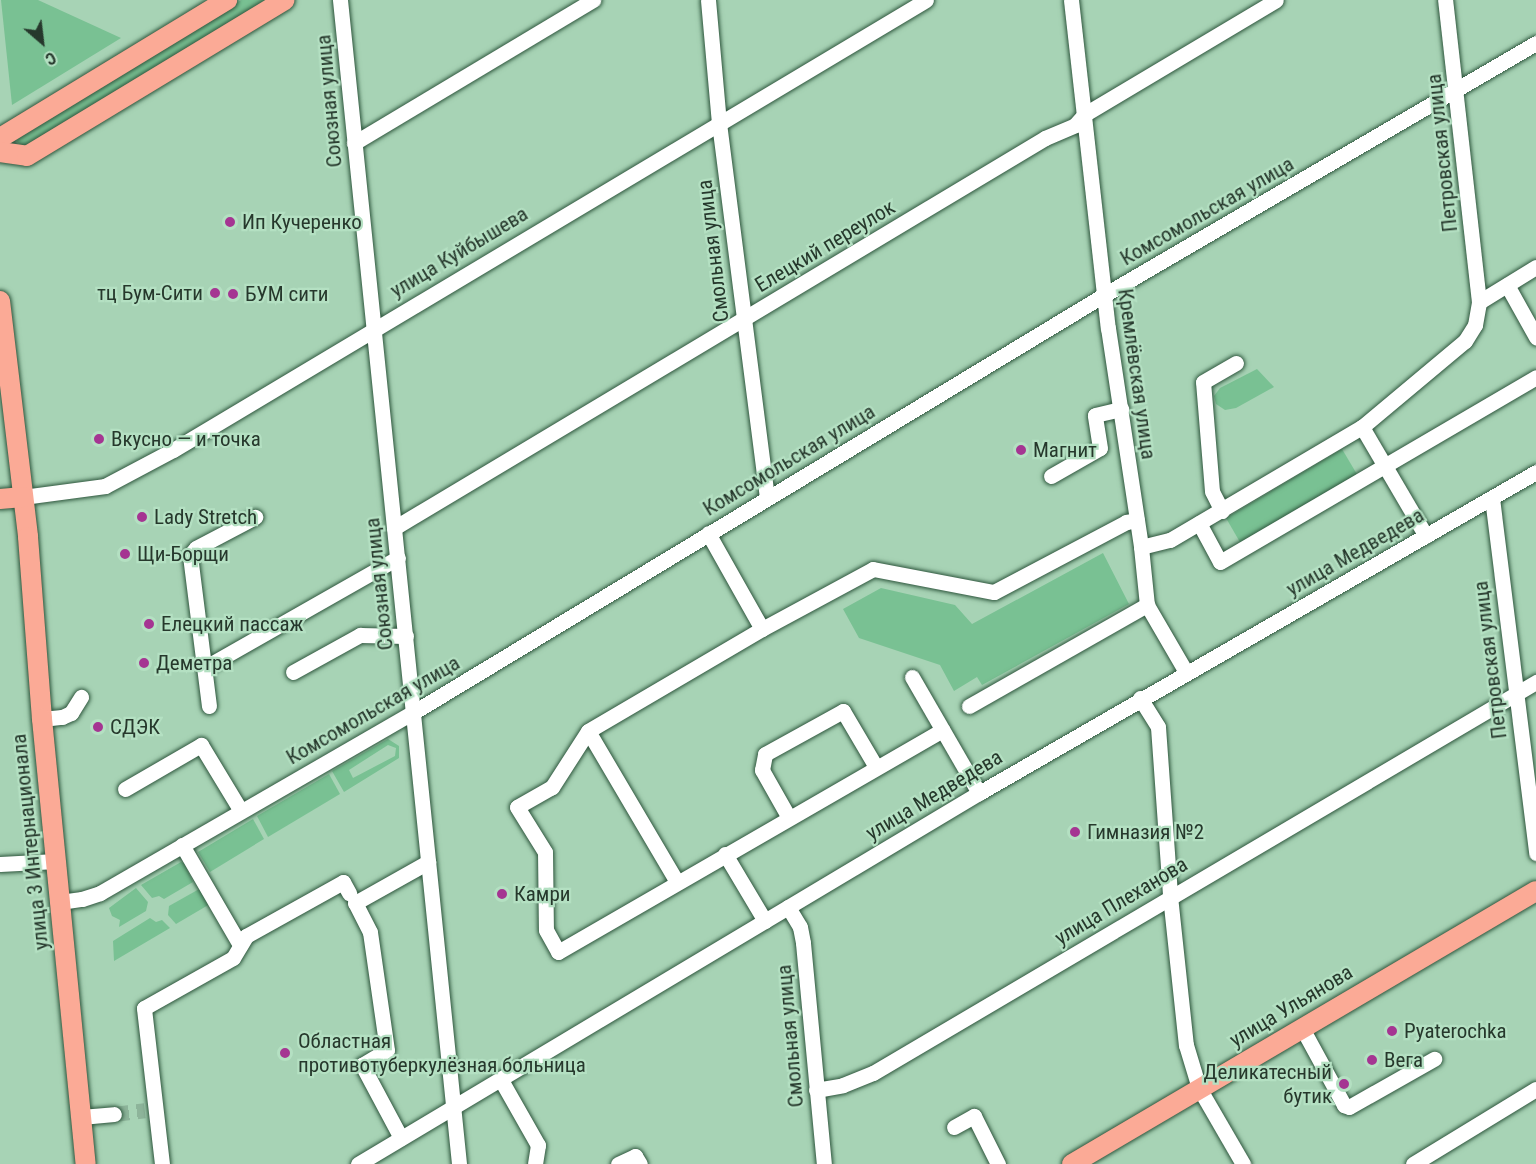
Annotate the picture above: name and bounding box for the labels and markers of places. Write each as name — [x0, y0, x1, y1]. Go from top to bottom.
place label: Ип Кучеренко — [242, 209, 362, 235]
marker: Ип Кучеренко — [223, 215, 237, 229]
place label: тц Бум-Сити — [97, 280, 203, 306]
place label: БУМ сити — [245, 281, 329, 307]
marker: тц Бум-Сити — [208, 286, 222, 300]
marker: БУМ сити — [226, 287, 240, 301]
place label: Вкусно — и точка — [111, 426, 261, 452]
marker: Вкусно — и точка — [92, 432, 106, 446]
place label: Магнит — [1033, 437, 1097, 463]
marker: Магнит — [1014, 443, 1028, 457]
place label: Lady Stretch — [154, 504, 257, 530]
marker: Lady Stretch — [135, 510, 149, 524]
place label: Щи-Борщи — [137, 541, 229, 567]
marker: Щи-Борщи — [118, 547, 132, 561]
place label: Елецкий пассаж — [161, 611, 303, 637]
marker: Елецкий пассаж — [142, 617, 156, 631]
place label: Деметра — [156, 650, 232, 676]
marker: Деметра — [137, 656, 151, 670]
place label: СДЭК — [110, 714, 160, 740]
marker: СДЭК — [91, 720, 105, 734]
place label: Гимназия №2 — [1087, 819, 1204, 845]
marker: Гимназия №2 — [1068, 825, 1082, 839]
place label: Камри — [514, 881, 570, 907]
marker: Камри — [495, 887, 509, 901]
place label: Pyaterochka — [1404, 1018, 1507, 1044]
marker: Pyaterochka — [1385, 1024, 1399, 1038]
place label: Областная противотуберкулёзная больница — [298, 1028, 586, 1078]
marker: Областная противотуберкулёзная больница — [276, 1044, 294, 1062]
place label: Вега — [1384, 1047, 1423, 1073]
marker: Вега — [1365, 1053, 1379, 1067]
place label: Деликатесный бутик — [1204, 1059, 1332, 1109]
marker: Деликатесный бутик — [1337, 1077, 1351, 1091]

